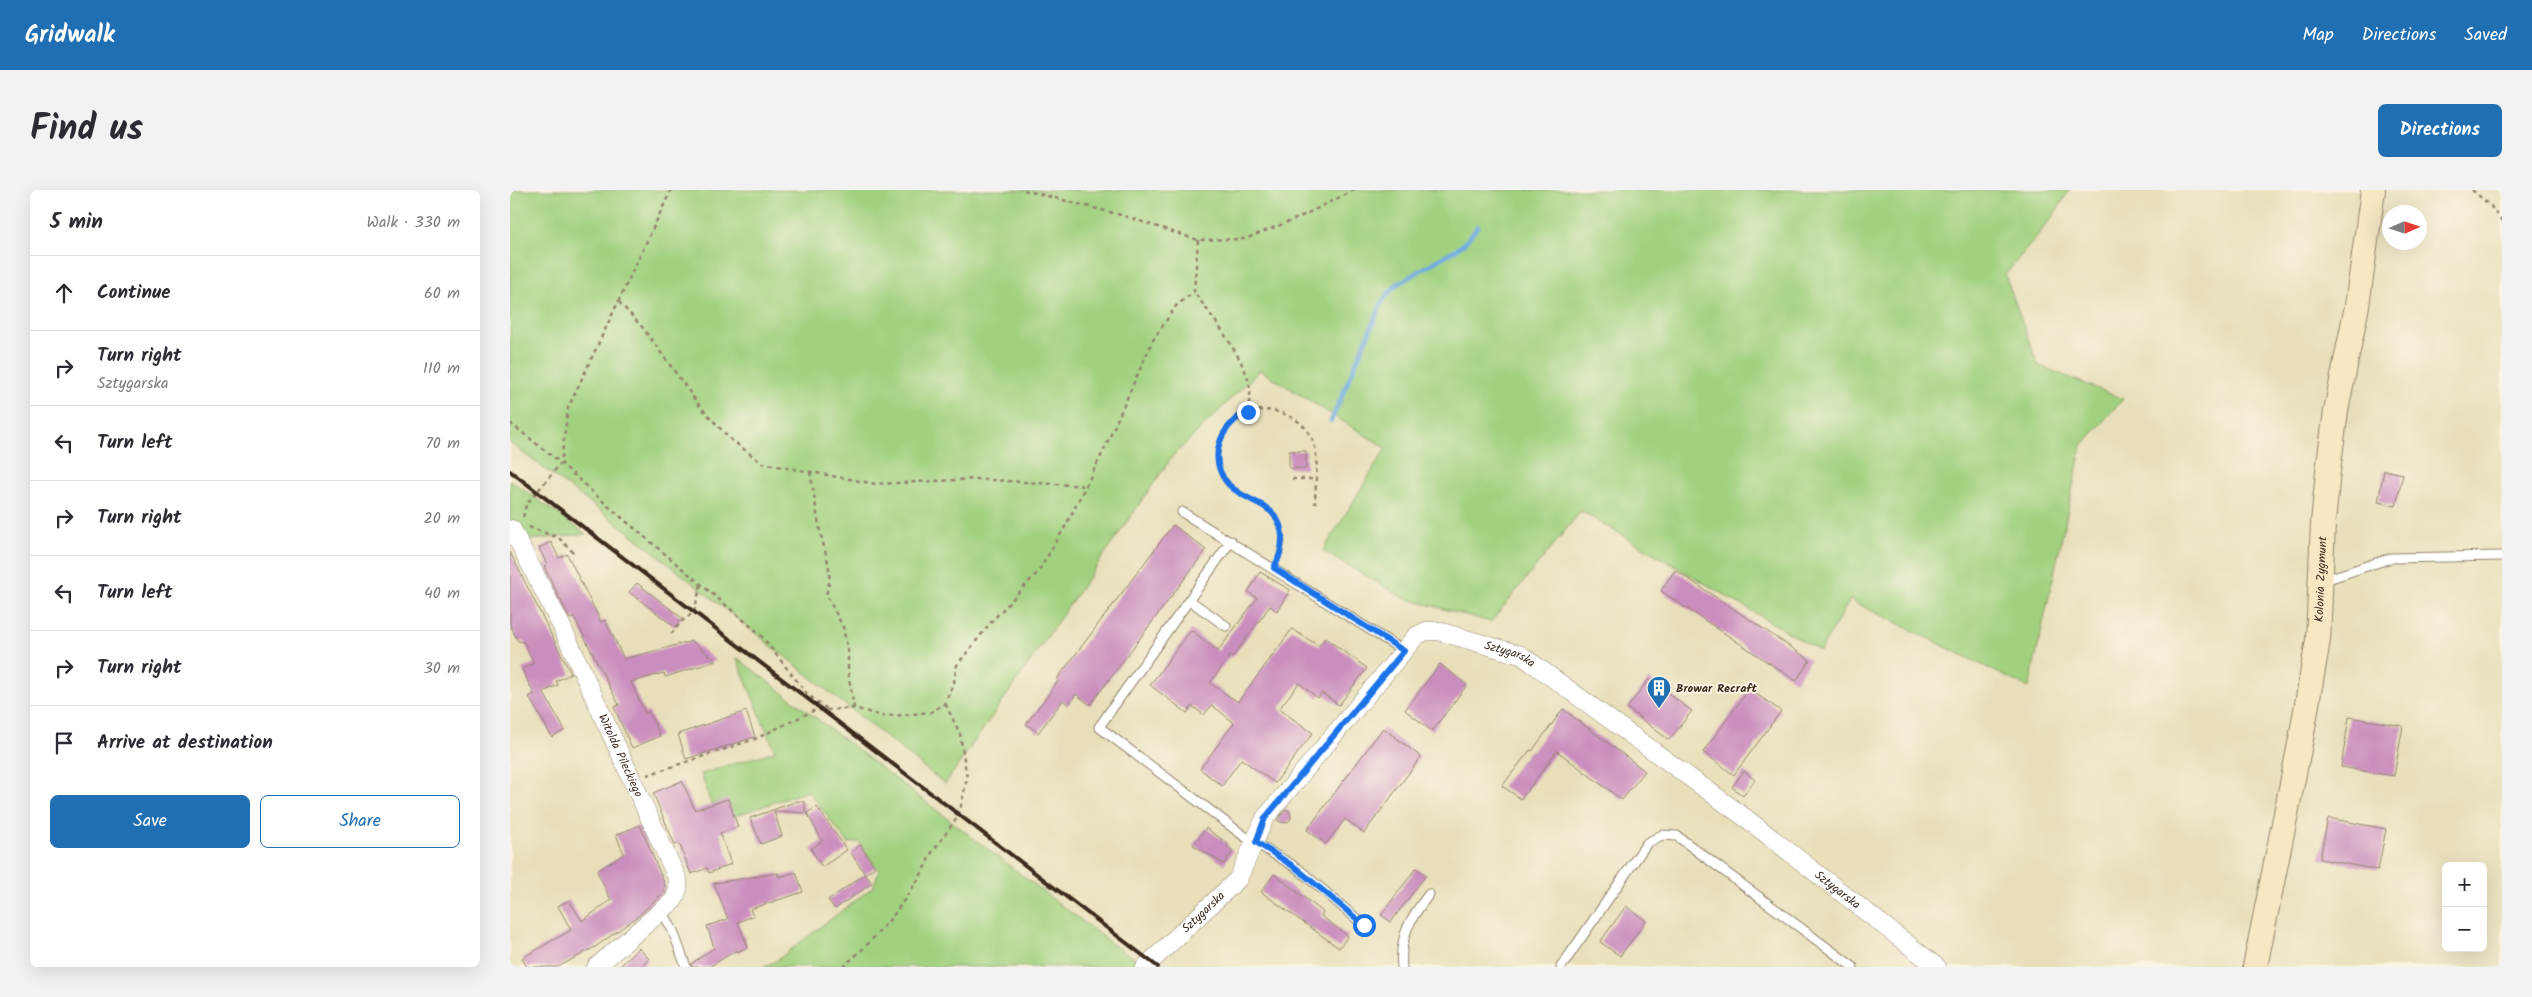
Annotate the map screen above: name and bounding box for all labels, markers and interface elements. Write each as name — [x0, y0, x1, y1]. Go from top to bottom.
text: Gridwalk — [25, 16, 115, 55]
text: Map — [2302, 21, 2334, 50]
text: Directions — [2362, 21, 2436, 50]
text: Saved — [2464, 21, 2507, 50]
text: Find us — [30, 102, 143, 158]
button: Directions — [2378, 104, 2502, 157]
north arrow — [2382, 205, 2427, 250]
text: 5 min — [50, 206, 103, 239]
text: Walk · 330 m — [367, 210, 460, 235]
text: Continue — [97, 278, 170, 308]
icon: ahead — [50, 279, 78, 307]
text: 60 m — [424, 281, 460, 306]
text: Turn right — [97, 341, 182, 371]
icon: right — [50, 354, 78, 382]
text: 110 m — [423, 356, 460, 381]
text: Sztygarska — [97, 371, 168, 396]
route end — [1237, 401, 1260, 424]
text: Turn left — [97, 428, 172, 458]
icon: left — [50, 429, 78, 457]
text: 70 m — [425, 431, 460, 456]
text: Turn right — [97, 503, 182, 533]
icon: right — [50, 504, 78, 532]
text: 20 m — [424, 506, 460, 531]
street label: Kolonia Zygmunt — [2310, 535, 2332, 622]
text: Turn left — [97, 578, 172, 608]
icon: left — [50, 579, 78, 607]
text: 40 m — [424, 581, 460, 606]
street label: Sztygarska — [1482, 636, 1540, 673]
text: Turn right — [97, 653, 182, 683]
icon: right — [50, 654, 78, 682]
text: 30 m — [424, 656, 460, 681]
building icon: Browar Recraft — [1646, 675, 1672, 709]
place label: Browar Recraft — [1676, 679, 1758, 698]
street label: Witolda Pileckiego — [593, 711, 648, 800]
text: Arrive at destination — [97, 728, 273, 758]
icon: arrive — [50, 729, 78, 757]
button: Save — [50, 795, 250, 848]
button: Share — [260, 795, 460, 848]
map controls — [2442, 862, 2487, 952]
button: + — [2442, 862, 2487, 907]
street label: Sztygarska — [1810, 866, 1865, 914]
street label: Sztygarska — [1177, 887, 1230, 938]
button: − — [2442, 907, 2487, 952]
route start — [1353, 914, 1376, 937]

